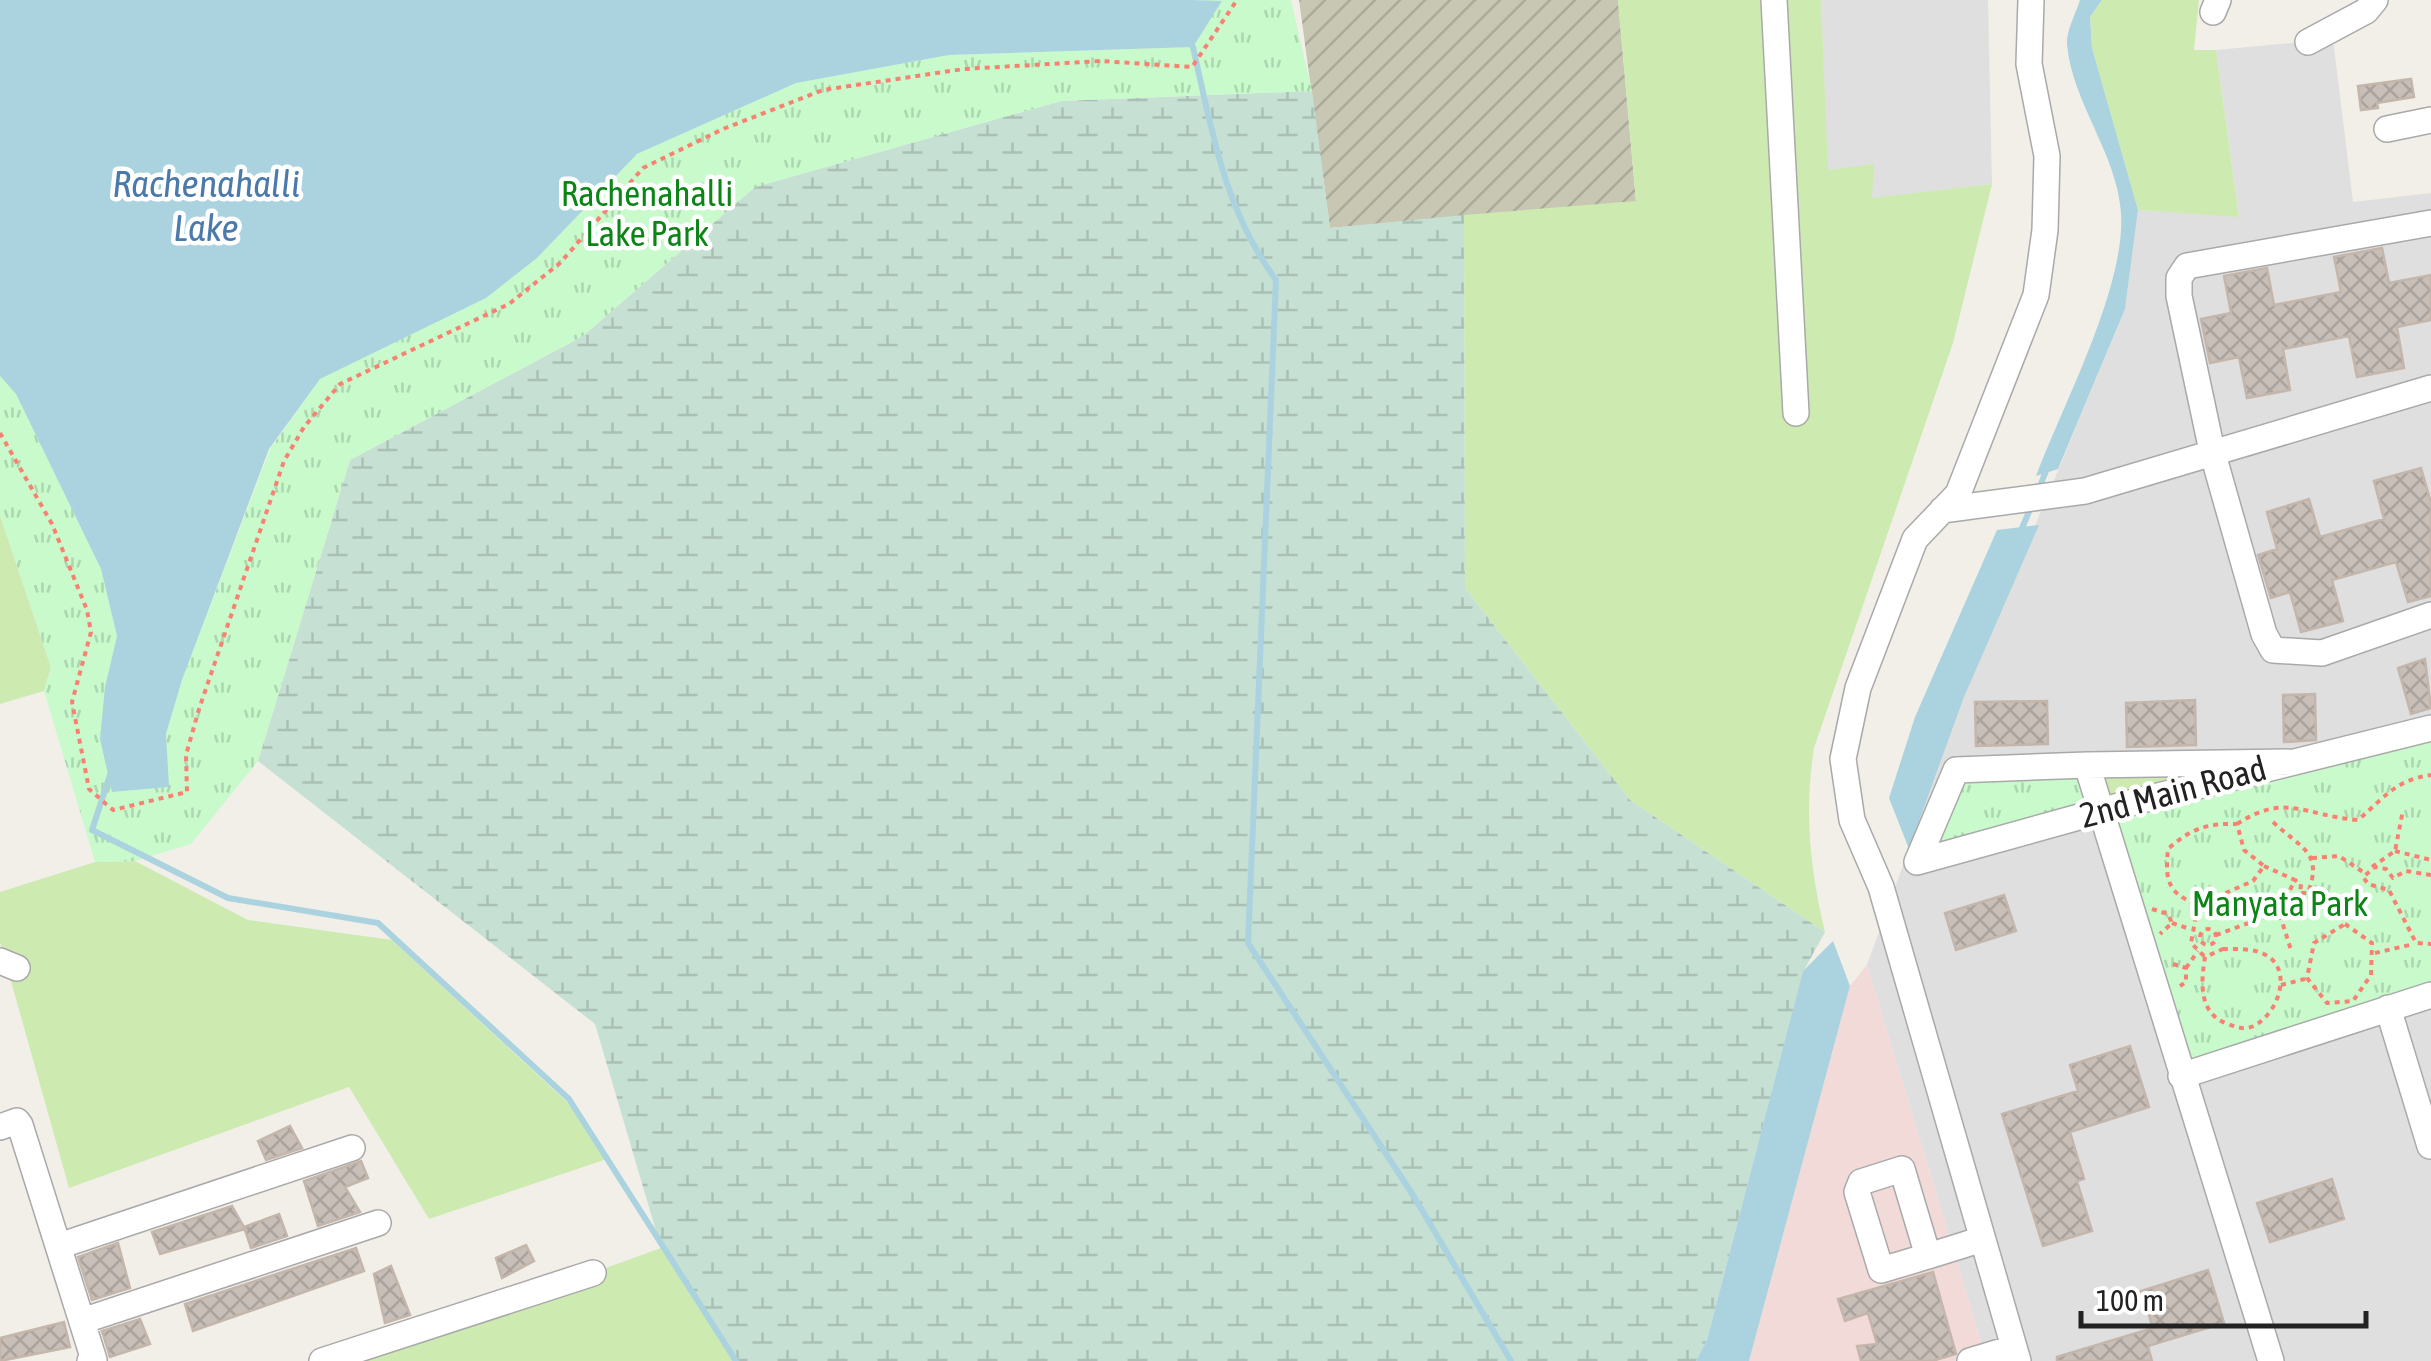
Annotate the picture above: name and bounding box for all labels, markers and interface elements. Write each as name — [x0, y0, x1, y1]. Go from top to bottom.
water label: Rachenahalli Lake — [112, 162, 300, 249]
park label: Rachenahalli Lake Park — [561, 173, 733, 253]
street label: 2nd Main Road — [2075, 747, 2270, 835]
park label: Manyata Park — [2192, 883, 2368, 923]
scale bar — [2081, 1266, 2366, 1328]
text: 100 m — [2096, 1283, 2164, 1317]

